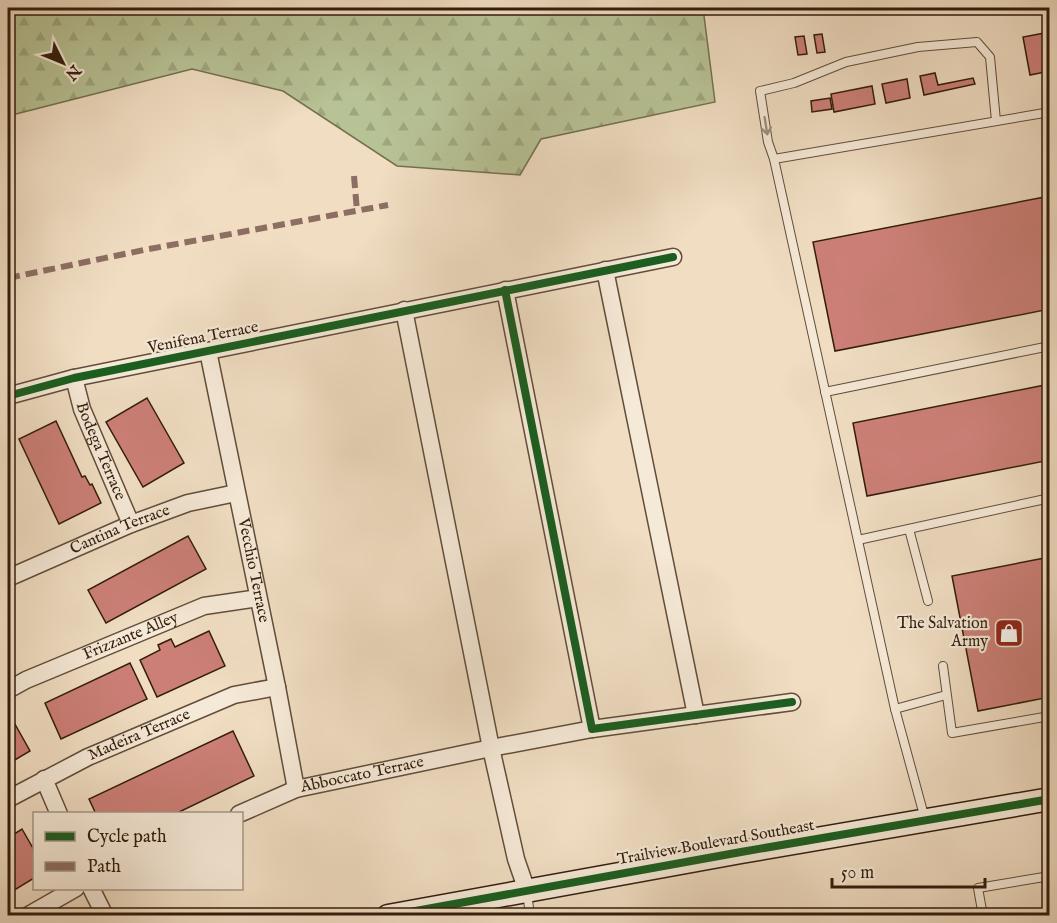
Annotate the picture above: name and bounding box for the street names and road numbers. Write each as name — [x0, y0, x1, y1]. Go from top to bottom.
street label: Venifena Terrace — [145, 317, 260, 359]
street label: Bodega Terrace — [71, 400, 130, 503]
street label: Cantina Terrace — [67, 501, 173, 559]
street label: Vecchio Terrace — [232, 515, 274, 624]
street label: Frizzante Alley — [80, 608, 181, 665]
street label: Madeira Terrace — [85, 705, 193, 766]
street label: Abboccato Terrace — [298, 752, 426, 798]
street label: Trailview Boulevard Southeast — [616, 816, 817, 870]

